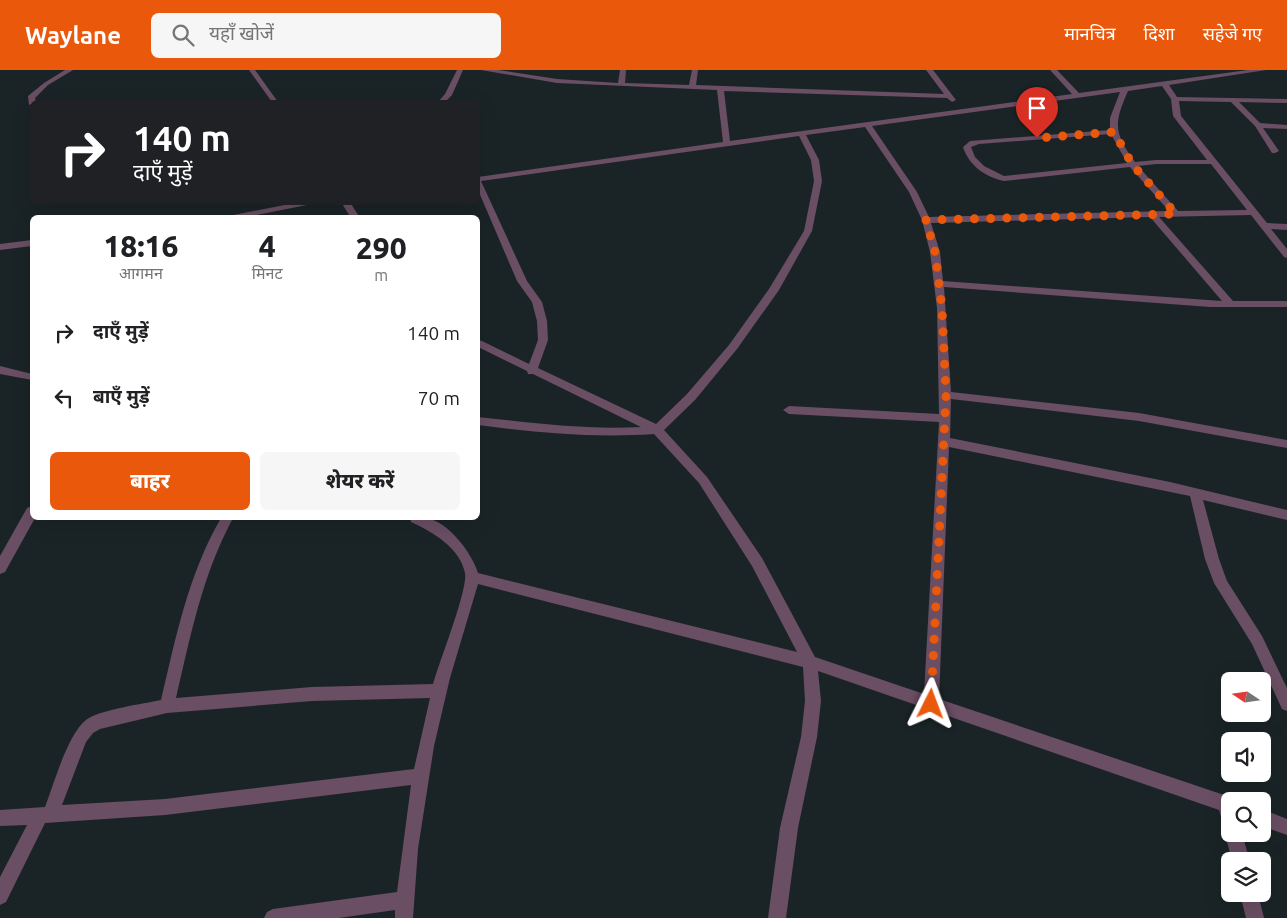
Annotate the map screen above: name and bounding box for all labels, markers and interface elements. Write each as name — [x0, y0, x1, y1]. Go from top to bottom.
search box — [151, 13, 501, 58]
icon: search — [169, 21, 197, 49]
text: Waylane — [25, 22, 121, 49]
text: यहाँ खोजें — [209, 22, 274, 44]
text: मानचित्र — [1064, 23, 1116, 43]
text: दिशा — [1144, 23, 1175, 43]
text: सहेजे गए — [1203, 23, 1262, 43]
pin — [1016, 87, 1058, 138]
icon: arrive — [1023, 94, 1051, 122]
text: 140 m — [133, 118, 231, 158]
icon: right — [50, 120, 115, 185]
text: दाएँ मुड़ें — [133, 159, 193, 184]
text: 18:16 — [103, 229, 178, 263]
text: 4 — [259, 229, 276, 263]
text: 290 — [356, 231, 407, 265]
text: आगमन — [119, 264, 163, 282]
text: मिनट — [252, 264, 282, 282]
text: m — [374, 266, 388, 284]
icon: right — [50, 319, 78, 347]
text: दाएँ मुड़ें — [93, 320, 149, 342]
text: 140 m — [407, 322, 460, 344]
icon: left — [50, 384, 78, 412]
text: बाएँ मुड़ें — [93, 385, 150, 407]
text: 70 m — [418, 387, 460, 409]
button: बाहर — [50, 452, 250, 510]
button: शेयर करें — [260, 452, 460, 510]
north arrow — [1221, 672, 1271, 722]
map controls — [1221, 672, 1271, 902]
position arrow — [904, 677, 956, 729]
button: sound — [1221, 732, 1271, 782]
button: search — [1221, 792, 1271, 842]
button: layers — [1221, 852, 1271, 902]

